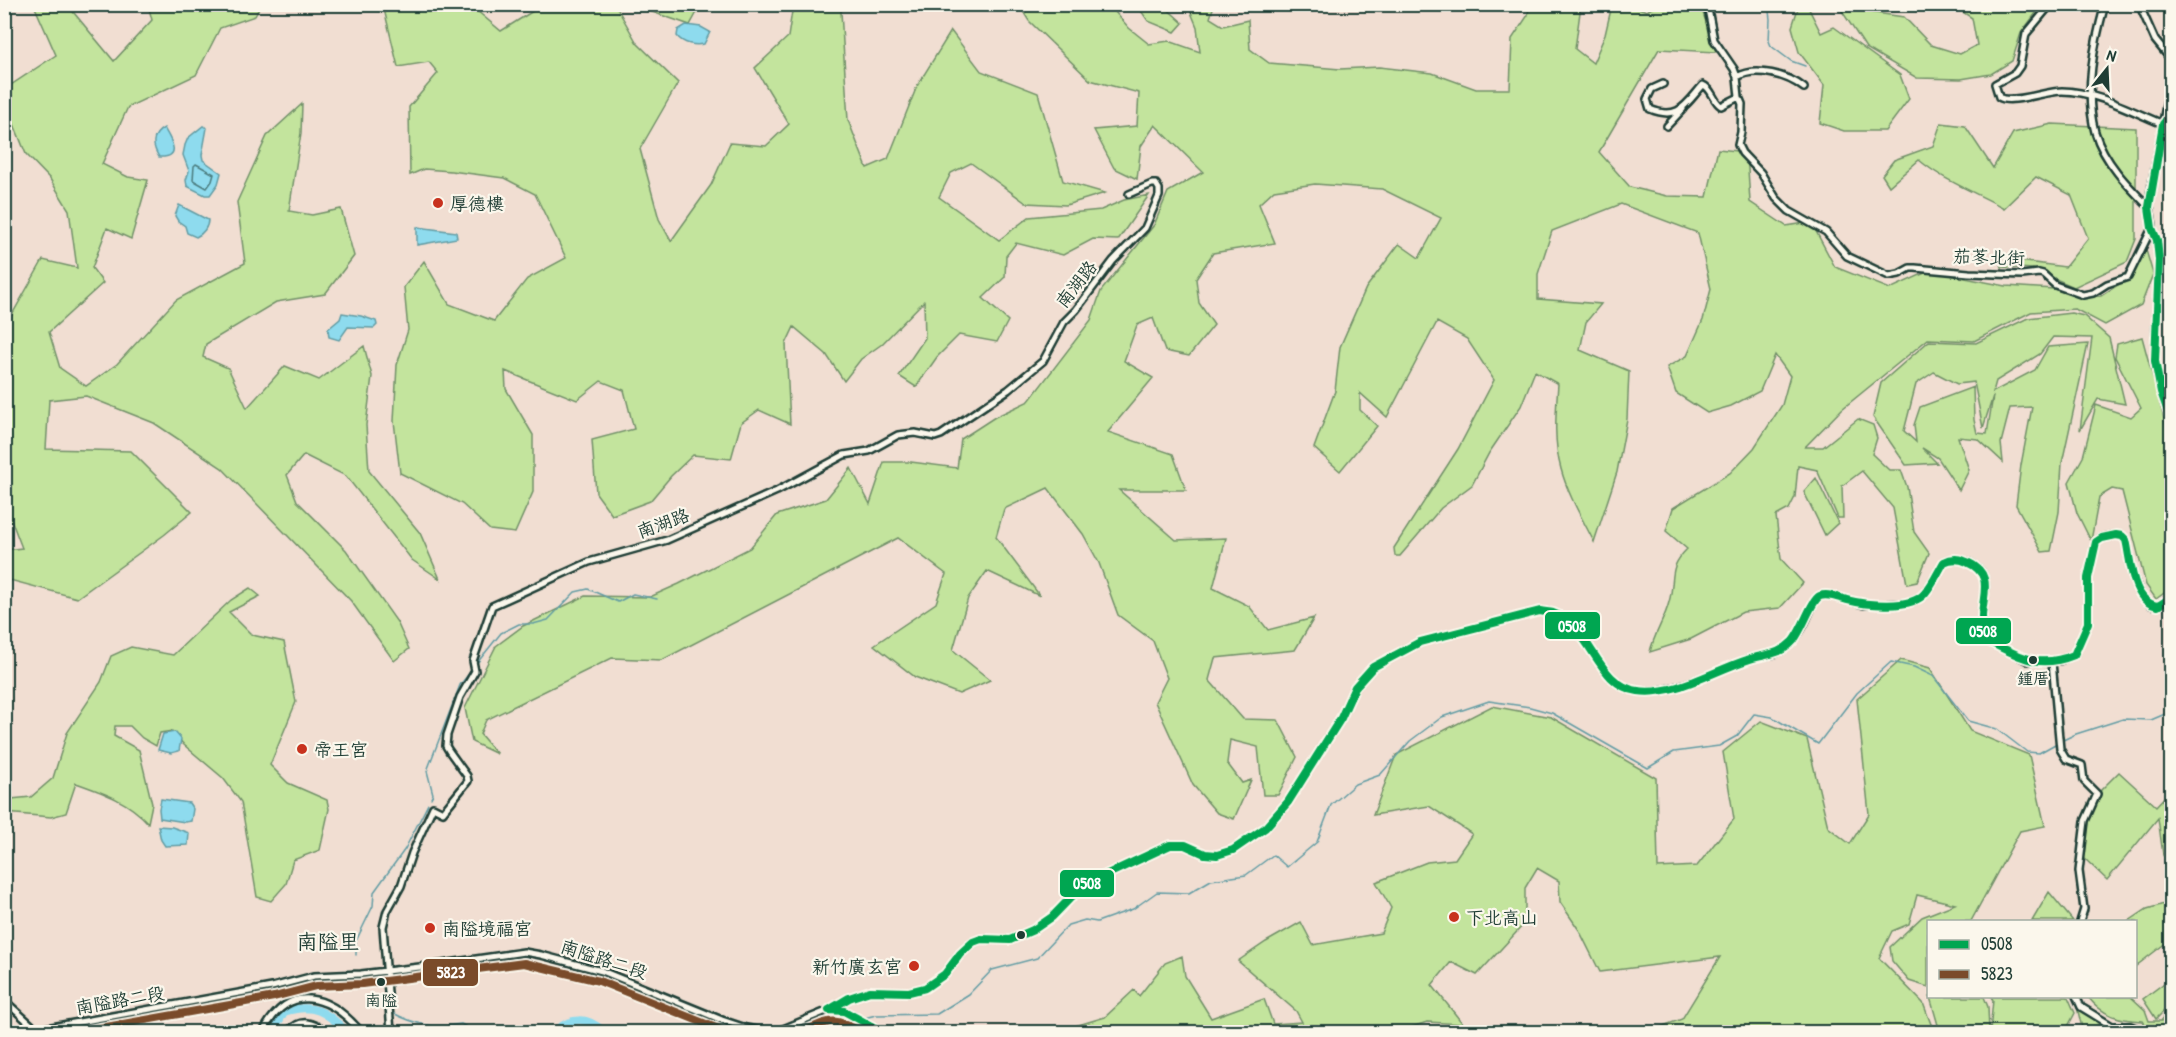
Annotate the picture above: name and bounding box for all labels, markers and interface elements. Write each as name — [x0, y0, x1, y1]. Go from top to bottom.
north arrow — [2077, 39, 2137, 99]
text: N — [2104, 43, 2120, 67]
place label: 厚德樓 — [450, 191, 504, 216]
marker: 厚德樓 — [431, 196, 445, 210]
street label: 茄苳北街 — [1953, 243, 2025, 271]
street label: 南湖路 — [1050, 255, 1102, 313]
street label: 南湖路 — [633, 502, 693, 544]
line badge: 0508 — [1544, 611, 1601, 640]
text: 0508 — [1558, 615, 1586, 637]
line badge: 0508 — [1955, 617, 2012, 645]
text: 0508 — [1969, 620, 1997, 642]
marker: 鍾厝 — [2027, 654, 2039, 666]
place label: 鍾厝 — [2017, 667, 2049, 689]
place label: 帝王宮 — [314, 737, 368, 762]
marker: 帝王宮 — [295, 742, 309, 756]
line badge: 0508 — [1059, 869, 1115, 898]
text: 0508 — [1073, 872, 1101, 894]
place label: 下北高山 — [1466, 905, 1538, 930]
marker: 下北高山 — [1447, 910, 1461, 924]
place label: 南隘境福宮 — [442, 916, 532, 941]
legend — [1927, 920, 2137, 998]
marker: 南隘境福宮 — [423, 921, 437, 935]
district label: 南隘里 — [297, 927, 360, 956]
unlabelled marker — [1015, 929, 1027, 941]
text: 0508 — [1981, 931, 2013, 956]
street label: 南隘路二段 — [557, 933, 651, 985]
place label: 新竹廣玄宮 — [812, 954, 902, 979]
line badge: 5823 — [422, 958, 479, 987]
marker: 新竹廣玄宮 — [907, 959, 921, 973]
text: 5823 — [437, 961, 465, 983]
text: 5823 — [1981, 961, 2013, 986]
marker: 南隘 — [375, 976, 387, 988]
street label: 南隘路二段 — [74, 980, 166, 1020]
place label: 南隘 — [365, 989, 397, 1011]

